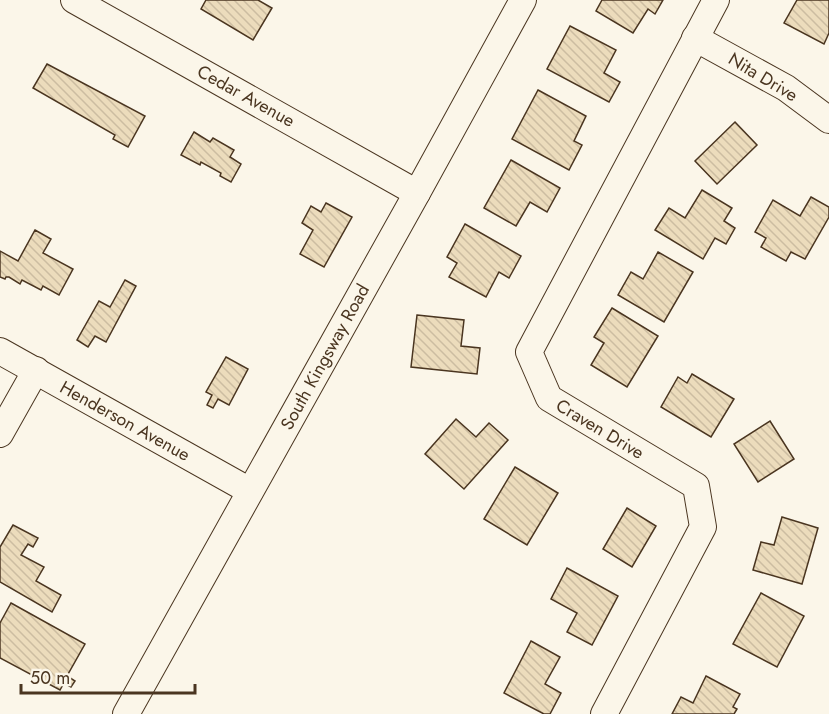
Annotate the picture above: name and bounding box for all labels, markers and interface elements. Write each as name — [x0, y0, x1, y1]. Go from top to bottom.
street label: Nita Drive — [723, 46, 803, 108]
street label: Cedar Avenue — [192, 58, 300, 134]
street label: South Kingsway Road — [274, 279, 376, 435]
street label: Henderson Avenue — [55, 374, 195, 468]
street label: Craven Drive — [551, 392, 649, 466]
scale bar — [21, 657, 195, 695]
text: 50 m — [30, 665, 70, 691]

